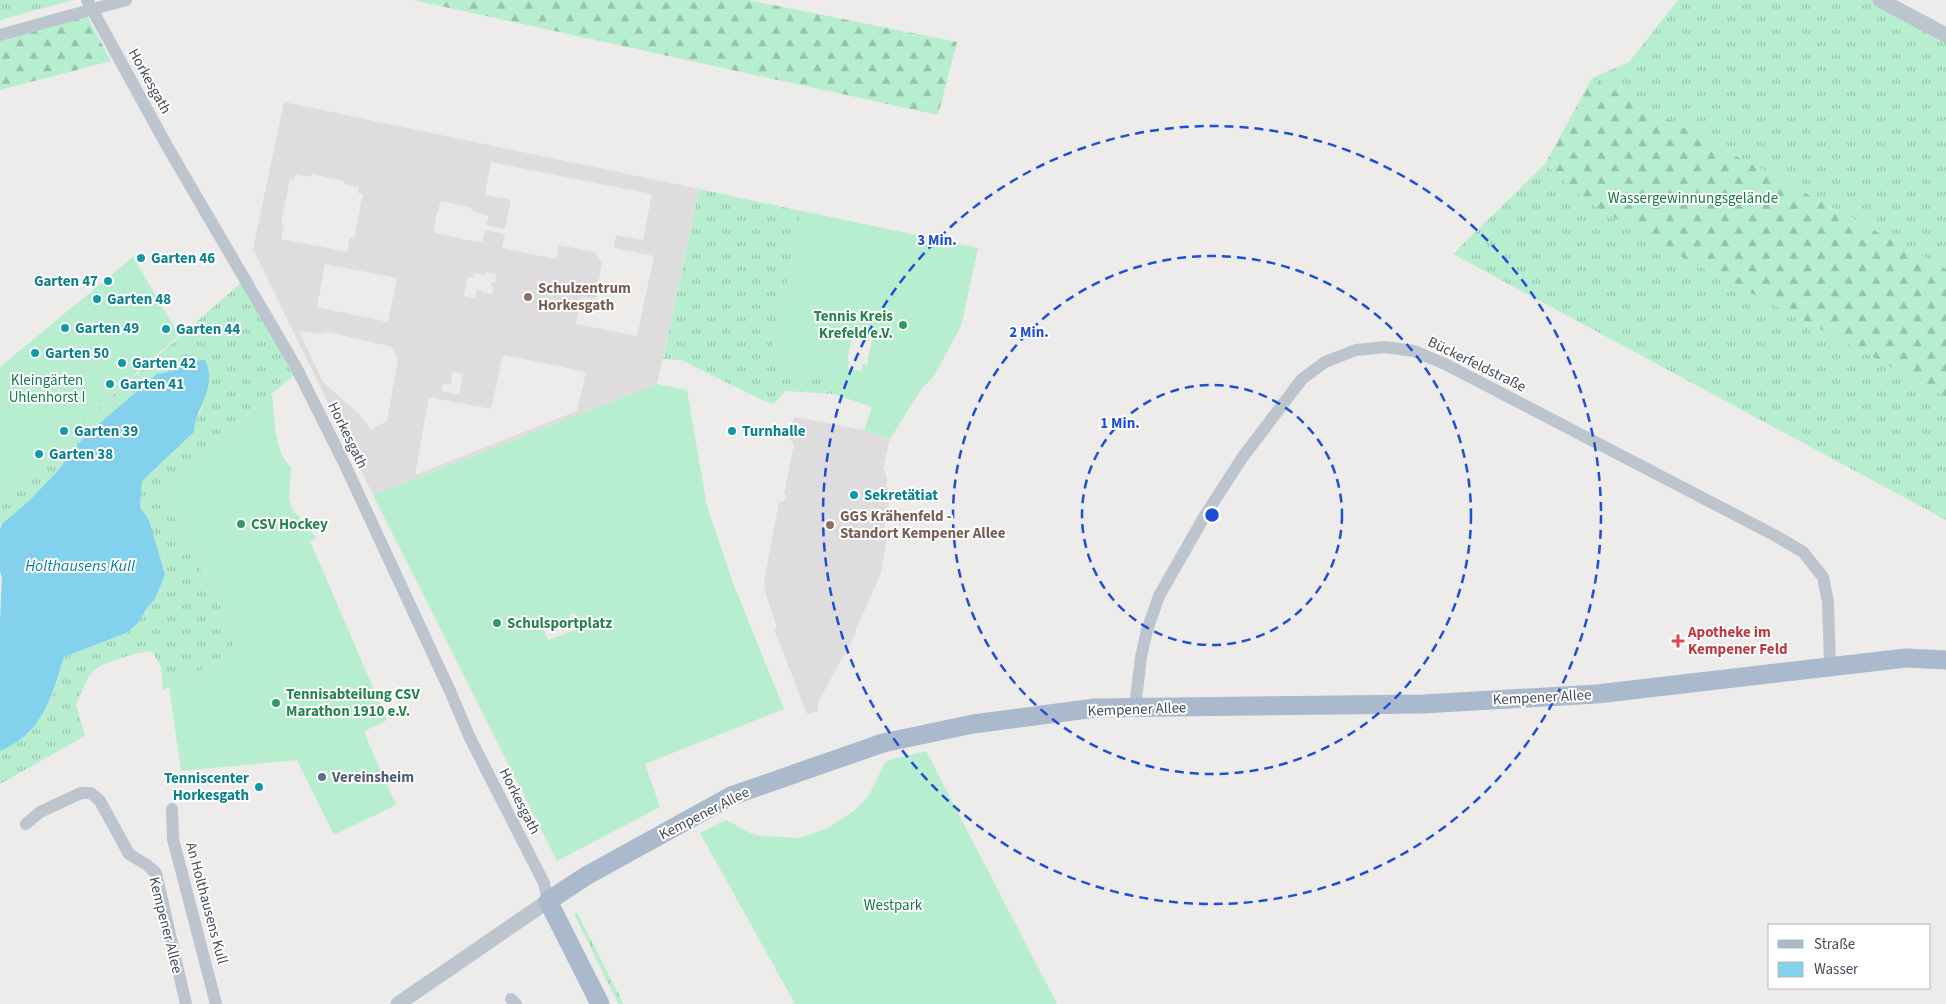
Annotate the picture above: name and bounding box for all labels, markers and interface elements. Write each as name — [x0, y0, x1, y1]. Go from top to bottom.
street label: Horkesgath — [123, 45, 176, 118]
park label: Wassergewinnungsgelände — [1608, 188, 1778, 209]
text: 3 Min. — [917, 230, 957, 251]
place label: Garten 46 — [151, 248, 215, 269]
marker: Garten 46 — [135, 252, 147, 264]
place label: Garten 47 — [34, 271, 98, 292]
marker: Garten 47 — [102, 275, 114, 287]
place label: Schulzentrum Horkesgath — [538, 278, 631, 316]
place label: Garten 48 — [107, 289, 171, 310]
marker: Schulzentrum Horkesgath — [522, 291, 534, 303]
marker: Garten 48 — [91, 293, 103, 305]
place label: Tennis Kreis Krefeld e.V. — [814, 306, 893, 344]
place label: Garten 49 — [75, 318, 139, 339]
place label: Garten 44 — [176, 319, 240, 340]
marker: Tennis Kreis Krefeld e.V. — [897, 319, 909, 331]
marker: Garten 49 — [59, 322, 71, 334]
text: 2 Min. — [1009, 322, 1049, 343]
marker: Garten 44 — [160, 323, 172, 335]
street label: Bückerfeldstraße — [1424, 332, 1529, 397]
place label: Garten 50 — [45, 343, 109, 364]
marker: Garten 50 — [29, 347, 41, 359]
place label: Garten 42 — [132, 353, 196, 374]
marker: Garten 42 — [116, 357, 128, 369]
park label: Kleingärten Uhlenhorst I — [9, 370, 85, 408]
place label: Garten 41 — [120, 374, 184, 395]
marker: Garten 41 — [104, 378, 116, 390]
street label: Horkesgath — [322, 398, 373, 472]
text: 1 Min. — [1100, 413, 1140, 434]
place label: Garten 39 — [74, 421, 138, 442]
place label: Turnhalle — [742, 421, 806, 442]
marker: Garten 39 — [58, 425, 70, 437]
marker: Turnhalle — [726, 425, 738, 437]
place label: Garten 38 — [49, 444, 113, 465]
marker: Garten 38 — [33, 448, 45, 460]
place label: Sekretätiat — [864, 485, 938, 506]
marker: Sekretätiat — [848, 489, 860, 501]
place label: GGS Krähenfeld - Standort Kempener Allee — [840, 506, 1006, 544]
centre of rings — [1203, 506, 1221, 524]
place label: CSV Hockey — [251, 514, 328, 535]
marker: CSV Hockey — [235, 518, 247, 530]
marker: GGS Krähenfeld - Standort Kempener Allee — [824, 519, 836, 531]
water label: Holthausens Kull — [25, 555, 135, 577]
place label: Schulsportplatz — [507, 613, 612, 634]
marker: Schulsportplatz — [491, 617, 503, 629]
place label: Apotheke im Kempener Feld — [1687, 622, 1788, 660]
marker: Apotheke im Kempener Feld — [1672, 635, 1684, 647]
place label: Tennisabteilung CSV Marathon 1910 e.V. — [286, 684, 420, 722]
street label: Kempener Allee — [1492, 684, 1592, 711]
marker: Tennisabteilung CSV Marathon 1910 e.V. — [270, 697, 282, 709]
street label: Kempener Allee — [1087, 697, 1187, 722]
street label: Horkesgath — [494, 764, 545, 838]
place label: Vereinsheim — [331, 767, 414, 788]
place label: Tenniscenter Horkesgath — [164, 768, 249, 806]
marker: Vereinsheim — [316, 771, 328, 783]
marker: Tenniscenter Horkesgath — [253, 781, 265, 793]
street label: Kempener Allee — [655, 782, 753, 845]
street label: An Holthausens Kull — [180, 840, 233, 967]
street label: Kempener Allee — [143, 875, 188, 976]
park label: Westpark — [864, 895, 923, 916]
legend — [1768, 924, 1931, 989]
text: Straße — [1814, 934, 1855, 955]
text: Wasser — [1814, 959, 1859, 980]

